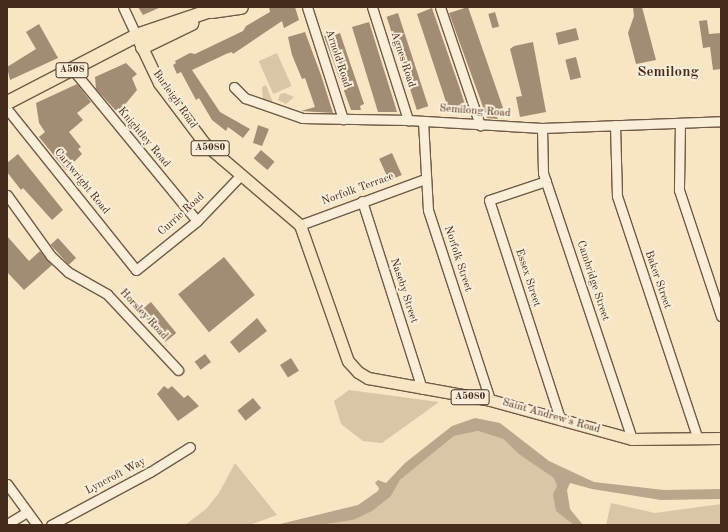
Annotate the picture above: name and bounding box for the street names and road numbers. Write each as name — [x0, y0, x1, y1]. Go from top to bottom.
street label: Arnold Road — [321, 28, 353, 90]
street label: Agnes Road — [387, 31, 417, 89]
road number: A508 — [55, 62, 89, 78]
street label: Burleigh Road — [149, 68, 199, 132]
street label: Semilong Road — [439, 103, 511, 121]
street label: Knightley Road — [114, 105, 172, 171]
road number: A5080 — [190, 140, 230, 156]
street label: Cartwright Road — [51, 147, 111, 217]
street label: Norfolk Terrace — [320, 171, 396, 209]
street label: Currie Road — [156, 191, 208, 239]
street label: Norfolk Street — [440, 224, 474, 294]
street label: Cambridge Street — [573, 239, 611, 323]
street label: Essex Street — [511, 247, 543, 309]
street label: Baker Street — [641, 249, 673, 311]
street label: Naseby Street — [386, 257, 420, 325]
street label: Horsley Road — [116, 287, 170, 343]
road number: A5080 — [450, 389, 490, 405]
street label: Saint Andrew's Road — [500, 397, 602, 437]
street label: Lyncroft Way — [84, 456, 148, 498]

